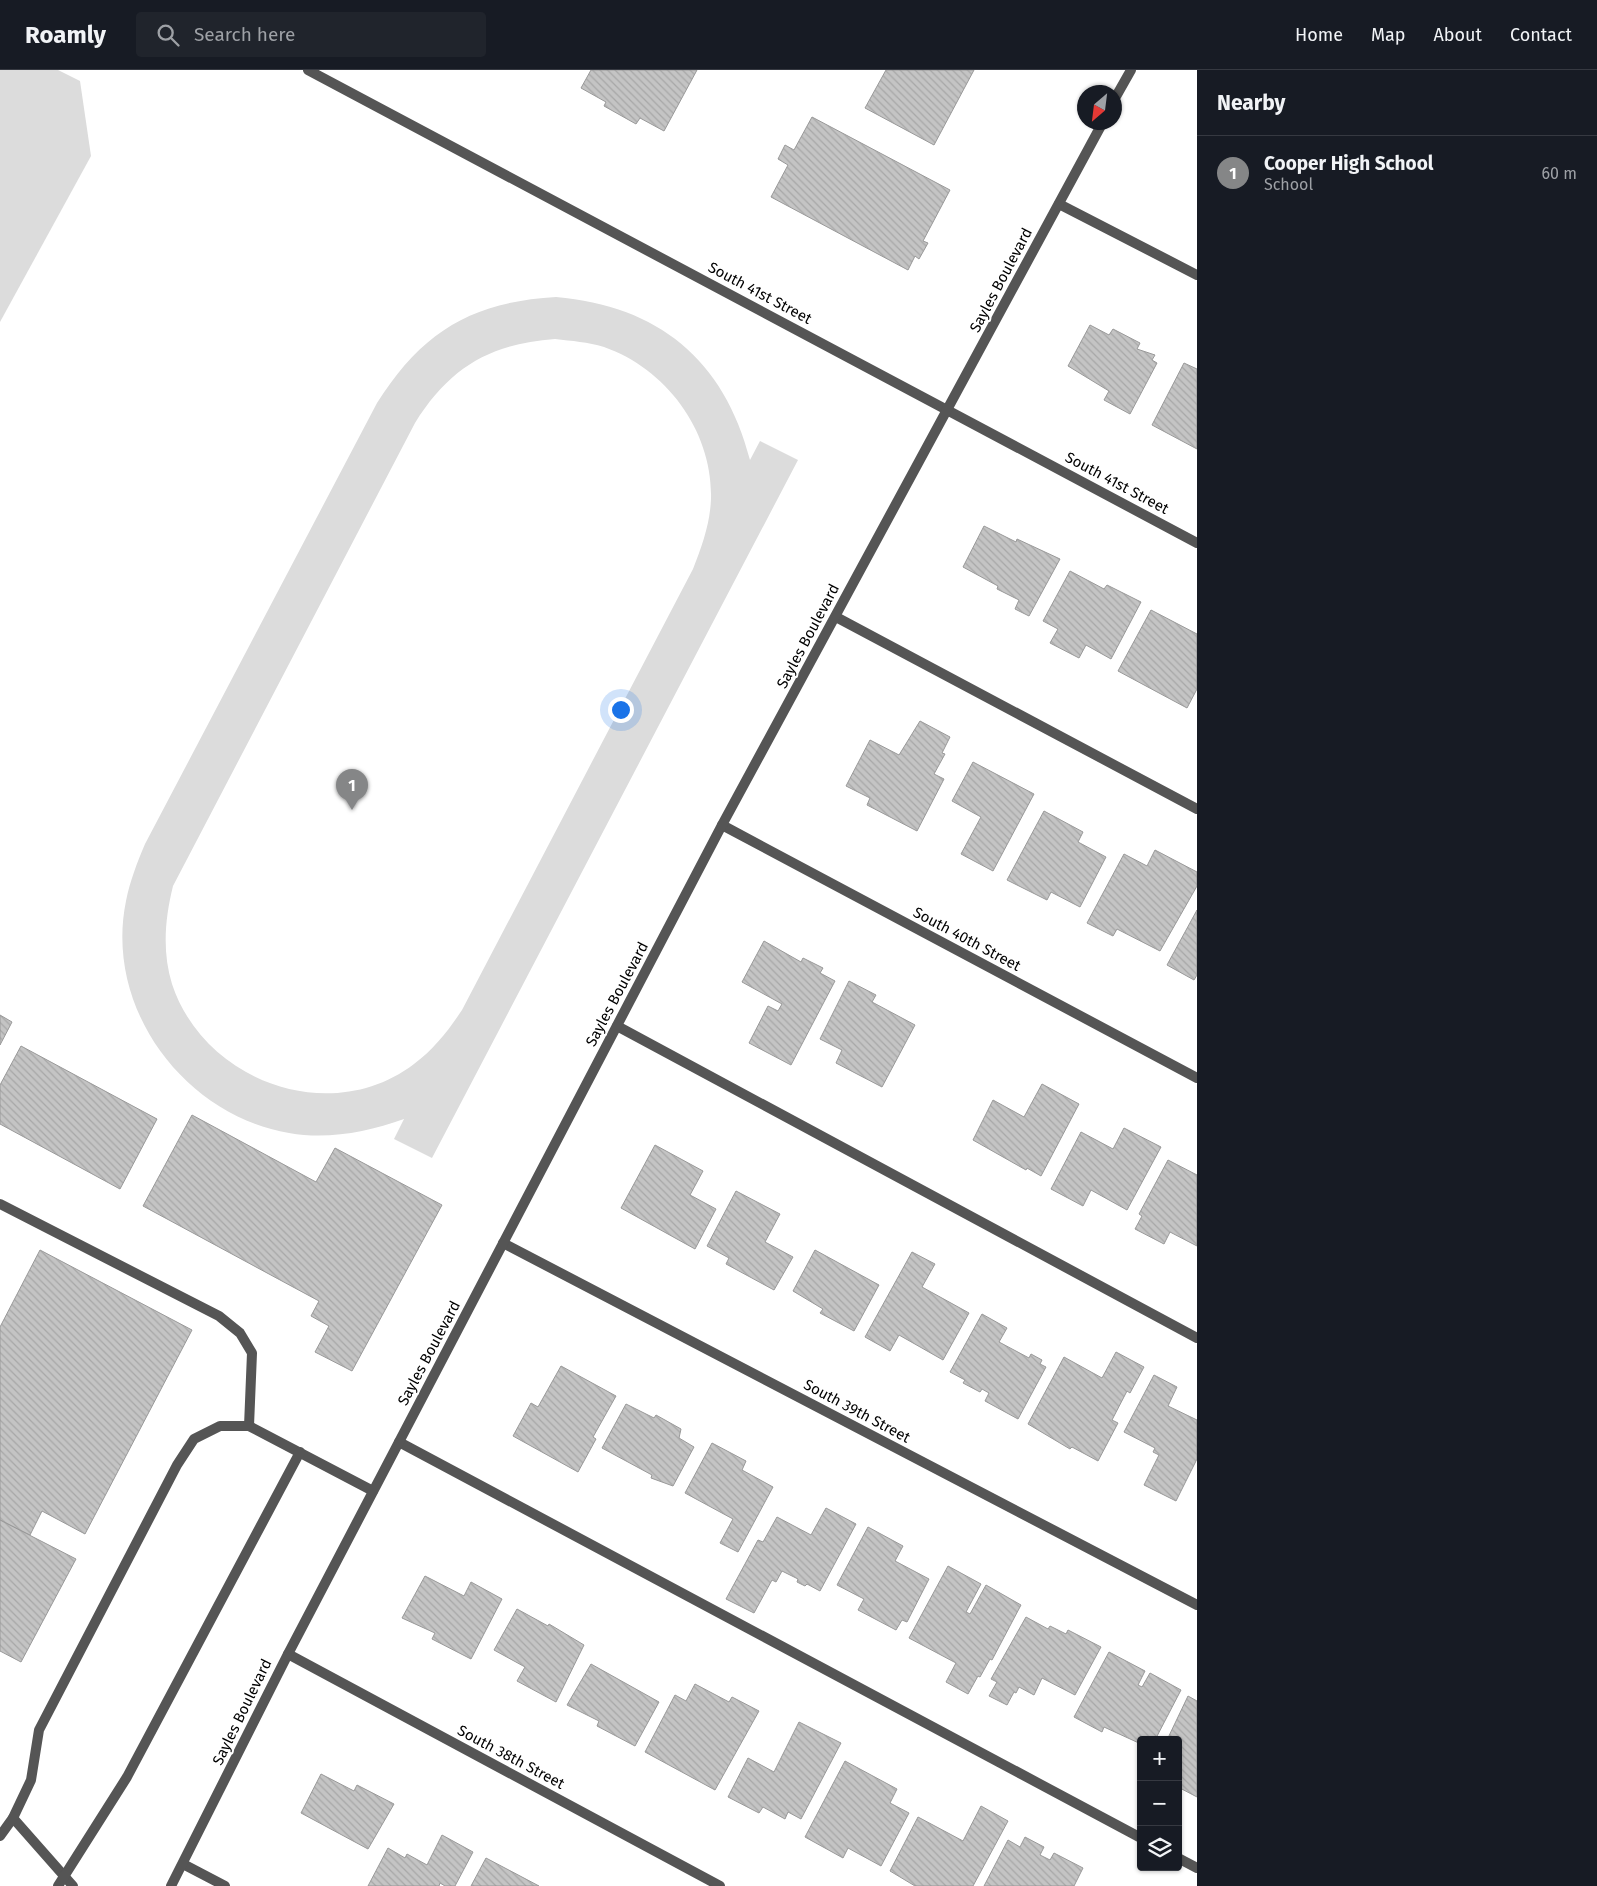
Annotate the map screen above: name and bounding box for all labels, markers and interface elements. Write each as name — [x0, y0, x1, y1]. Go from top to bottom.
search box — [136, 12, 486, 57]
text: Roamly — [25, 21, 106, 49]
icon: search — [154, 21, 182, 49]
text: Search here — [194, 23, 295, 46]
text: Home — [1295, 24, 1343, 46]
text: Map — [1371, 24, 1405, 46]
text: About — [1433, 24, 1482, 46]
text: Contact — [1510, 24, 1572, 46]
north arrow — [1077, 85, 1122, 130]
text: Nearby — [1217, 90, 1285, 116]
text: Cooper High School — [1264, 152, 1433, 175]
text: 1 — [1229, 164, 1237, 183]
text: 60 m — [1542, 164, 1577, 183]
text: School — [1264, 175, 1313, 194]
street label: Sayles Boulevard — [966, 225, 1036, 335]
street label: South 41st Street — [705, 258, 815, 328]
street label: South 41st Street — [1062, 448, 1172, 518]
street label: Sayles Boulevard — [773, 581, 843, 691]
your location — [608, 697, 634, 723]
pin: 1 — [336, 769, 368, 810]
street label: South 40th Street — [910, 903, 1024, 975]
street label: Sayles Boulevard — [582, 939, 652, 1049]
street label: Sayles Boulevard — [394, 1298, 464, 1408]
street label: South 39th Street — [801, 1375, 914, 1447]
street label: Sayles Boulevard — [209, 1656, 275, 1768]
street label: South 38th Street — [454, 1721, 568, 1793]
map controls — [1137, 1736, 1182, 1871]
button: + — [1137, 1736, 1182, 1781]
button: − — [1137, 1781, 1182, 1826]
button: layers — [1137, 1826, 1182, 1871]

